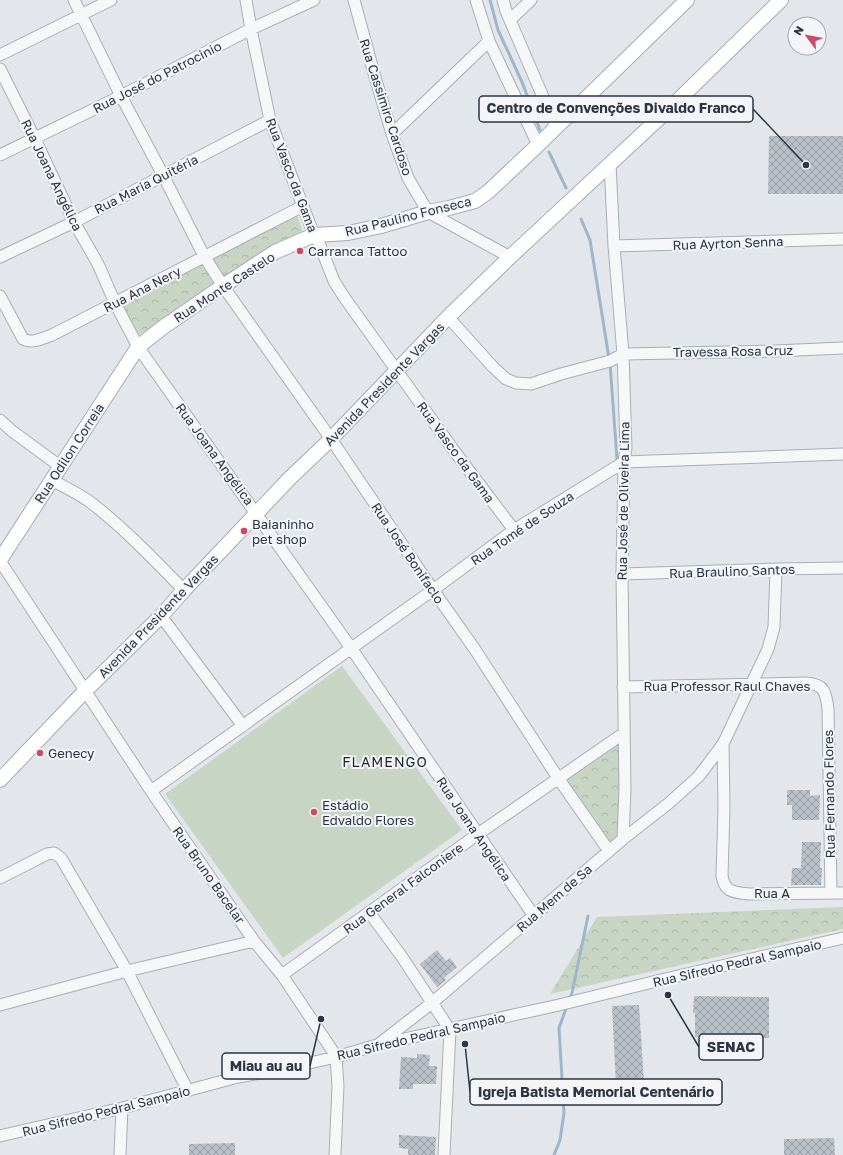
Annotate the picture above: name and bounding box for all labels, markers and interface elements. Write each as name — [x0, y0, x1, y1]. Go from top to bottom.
north arrow — [787, 16, 827, 56]
text: N — [790, 23, 806, 37]
street label: Rua Cassimiro Cardoso — [356, 36, 416, 178]
street label: Rua José do Patrocinio — [90, 38, 224, 116]
callout: Centro de Convenções Divaldo Franco — [479, 96, 753, 122]
text: Centro de Convenções Divaldo Franco — [487, 99, 745, 116]
street label: Rua Vasco da Gama — [263, 116, 321, 234]
street label: Rua Joana Angélica — [18, 117, 86, 233]
street label: Rua Maria Quitéria — [91, 151, 201, 217]
street label: Rua Paulino Fonseca — [343, 193, 473, 239]
street label: Rua Ayrton Senna — [672, 233, 784, 253]
place label: Carranca Tattoo — [308, 243, 407, 259]
marker: Carranca Tattoo — [295, 246, 305, 256]
street label: Rua Monte Castelo — [170, 248, 278, 326]
street label: Rua Ana Nery — [101, 262, 184, 315]
street label: Avenida Presidente Vargas — [321, 319, 447, 449]
street label: Travessa Rosa Cruz — [673, 342, 794, 360]
street label: Rua Vasco da Gama — [414, 398, 498, 506]
street label: Rua Odilon Correia — [31, 400, 107, 506]
street label: Rua Joana Angélica — [173, 400, 257, 508]
street label: Rua José de Oliveira Lima — [614, 421, 632, 581]
street label: Rua Tomé de Souza — [467, 488, 577, 568]
street label: Rua José Bonifaclo — [368, 499, 448, 607]
place label: Baianinho pet shop — [252, 516, 314, 547]
marker: Baianinho pet shop — [239, 526, 249, 536]
street label: Avenida Presidente Vargas — [95, 551, 221, 681]
street label: Rua Braulino Santos — [669, 561, 795, 581]
street label: Rua Professor Raul Chaves — [644, 678, 811, 694]
street label: Rua Fernando Flores — [820, 729, 838, 858]
place label: Genecy — [48, 745, 95, 761]
marker: Genecy — [35, 748, 45, 758]
district label: FLAMENGO — [342, 753, 428, 770]
street label: Rua Joana Angélica — [433, 774, 515, 884]
place label: Estádio Edvaldo Flores — [322, 797, 414, 828]
marker: Estádio Edvaldo Flores — [309, 807, 319, 817]
street label: Rua Bruno Bacelar — [169, 823, 249, 927]
street label: Rua General Falconiere — [340, 839, 466, 937]
street label: Rua Mem de Sa — [513, 861, 595, 935]
street label: Rua A — [754, 885, 790, 901]
street label: Rua Sifredo Pedral Sampaio — [651, 936, 823, 990]
street label: Rua Sifredo Pedral Sampaio — [335, 1009, 507, 1063]
callout: SENAC — [699, 1034, 763, 1060]
text: SENAC — [707, 1038, 755, 1055]
callout: Miau au au — [222, 1053, 310, 1079]
text: Miau au au — [230, 1057, 302, 1074]
callout: Igreja Batista Memorial Centenário — [470, 1079, 722, 1105]
street label: Rua Sifredo Pedral Sampaio — [20, 1082, 192, 1140]
text: Igreja Batista Memorial Centenário — [478, 1083, 714, 1100]

